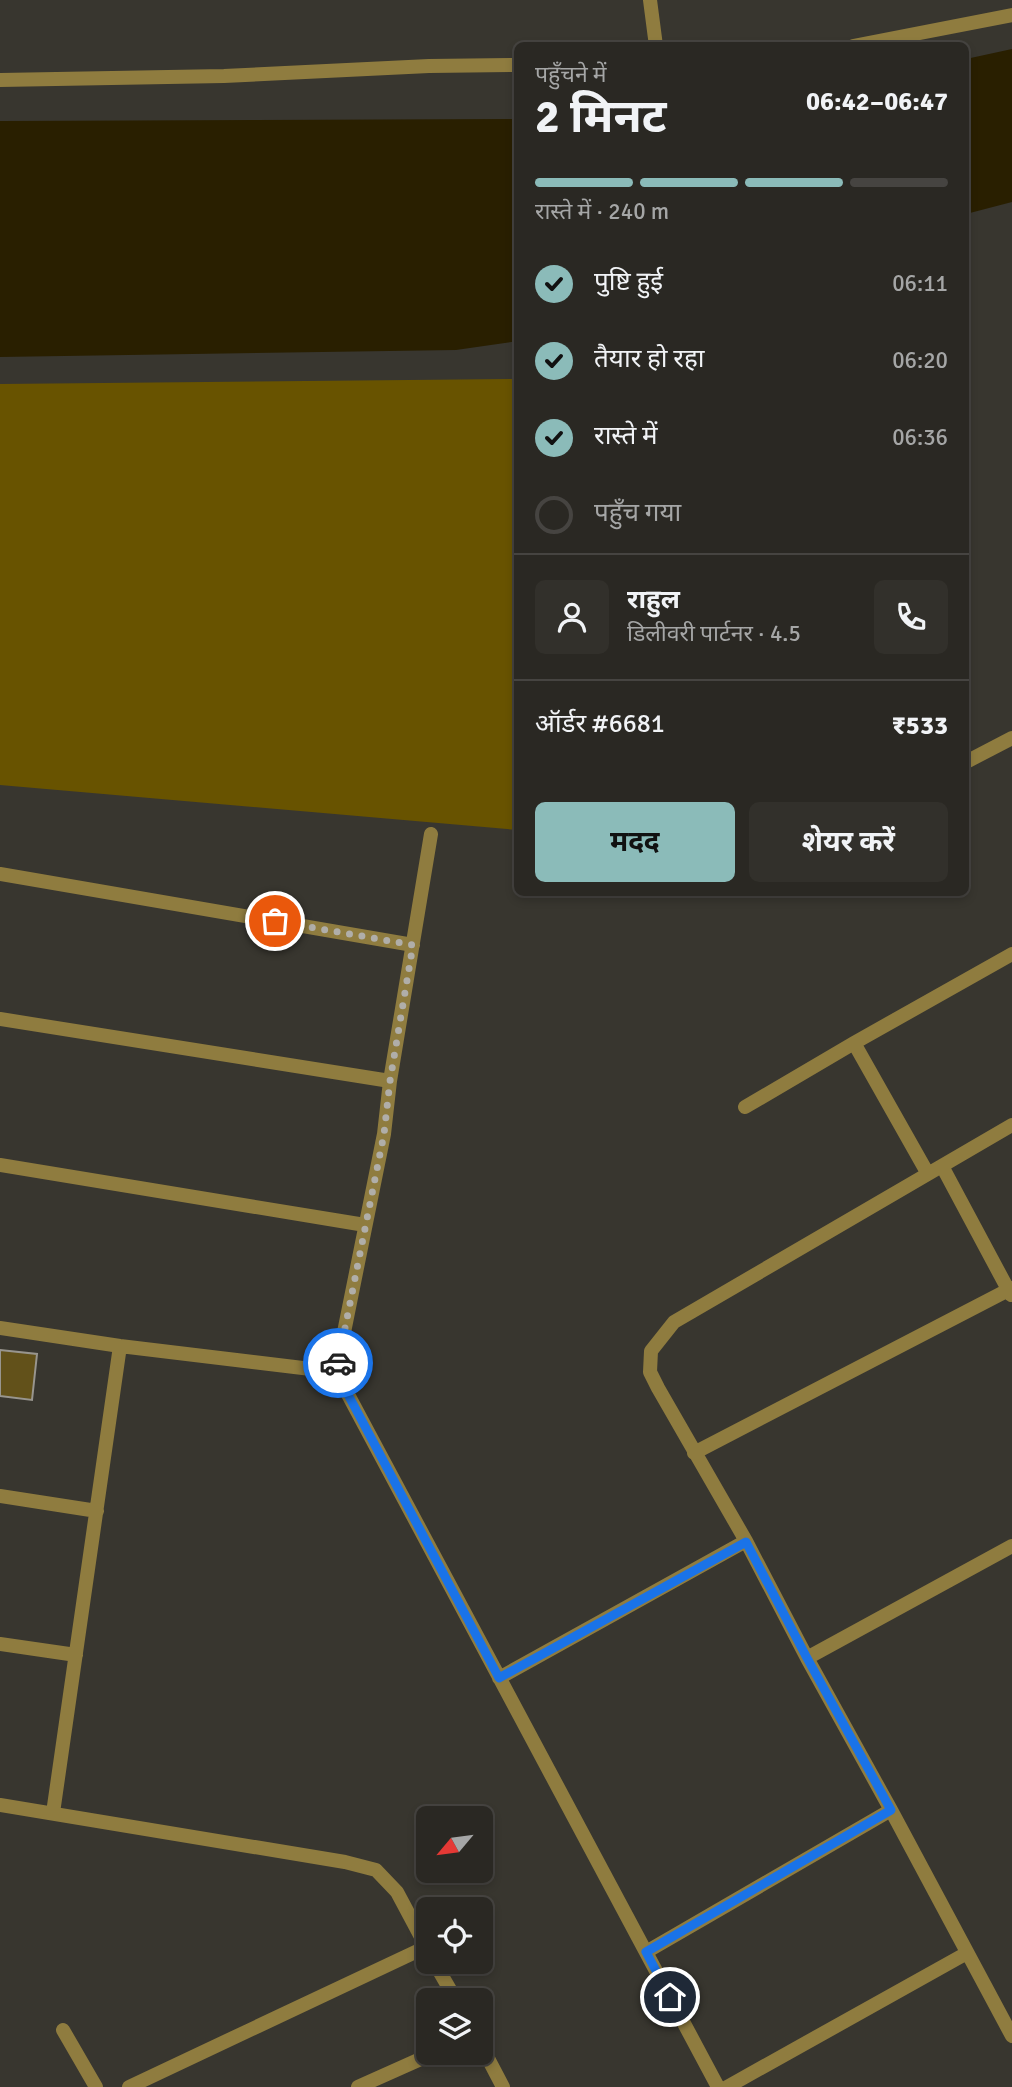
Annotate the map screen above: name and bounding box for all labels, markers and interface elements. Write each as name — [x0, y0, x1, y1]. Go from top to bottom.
text: पहुँचने में — [535, 60, 606, 89]
text: 06:42–06:47 — [806, 86, 948, 118]
text: 2 मिनट — [535, 89, 667, 145]
text: रास्ते में · 240 m — [535, 197, 669, 226]
icon: check — [535, 265, 573, 303]
text: पुष्टि हुई — [594, 266, 663, 298]
text: 06:11 — [892, 269, 948, 298]
icon: check — [535, 342, 573, 380]
text: तैयार हो रहा — [594, 343, 704, 375]
text: 06:20 — [892, 346, 948, 375]
icon: check — [535, 419, 573, 457]
text: रास्ते में — [594, 420, 658, 452]
text: 06:36 — [892, 423, 948, 452]
text: पहुँच गया — [594, 497, 681, 529]
button: person — [535, 580, 609, 654]
button: phone — [874, 580, 948, 654]
text: राहुल — [627, 584, 680, 616]
text: डिलीवरी पार्टनर · 4.5 — [627, 619, 801, 648]
text: ऑर्डर #6681 — [535, 708, 665, 740]
text: ₹533 — [892, 710, 948, 742]
button: मदद — [535, 802, 735, 882]
button: शेयर करें — [749, 802, 948, 882]
pin — [245, 891, 305, 951]
icon: bag — [256, 902, 294, 940]
courier — [303, 1328, 373, 1398]
icon: car — [319, 1344, 357, 1382]
north arrow — [416, 1806, 494, 1883]
map controls — [416, 1806, 493, 2065]
button: locate — [416, 1897, 493, 1974]
pin — [640, 1967, 700, 2027]
icon: home — [651, 1978, 689, 2016]
button: layers — [416, 1988, 493, 2065]

